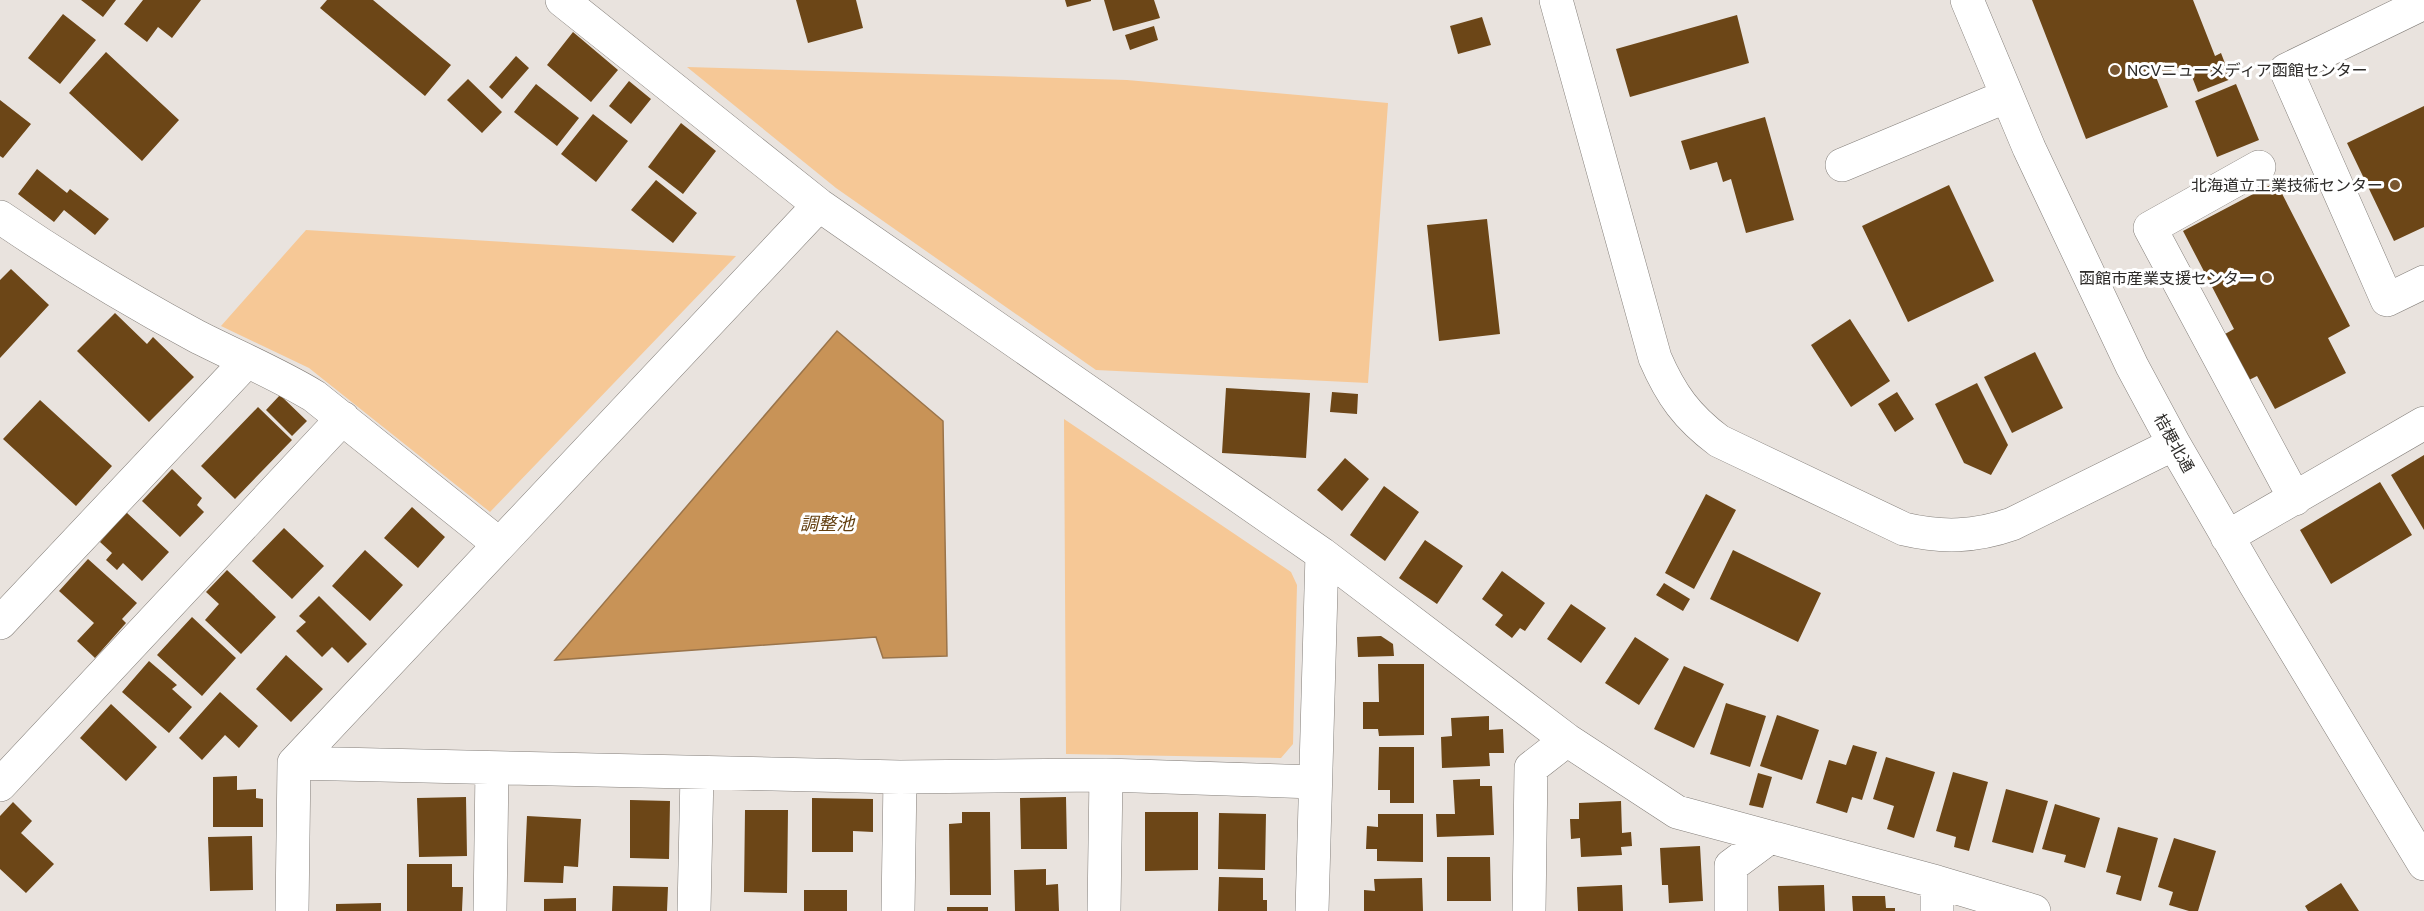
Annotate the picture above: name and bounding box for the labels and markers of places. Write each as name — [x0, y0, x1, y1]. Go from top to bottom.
place label: NCVニューメディア函館センター — [2127, 59, 2368, 82]
marker: NCVニューメディア函館センター — [2108, 63, 2122, 77]
place label: 北海道立工業技術センター — [2191, 174, 2383, 197]
marker: 北海道立工業技術センター — [2388, 178, 2402, 192]
place label: 函館市産業支援センター — [2079, 267, 2255, 290]
marker: 函館市産業支援センター — [2260, 271, 2274, 285]

